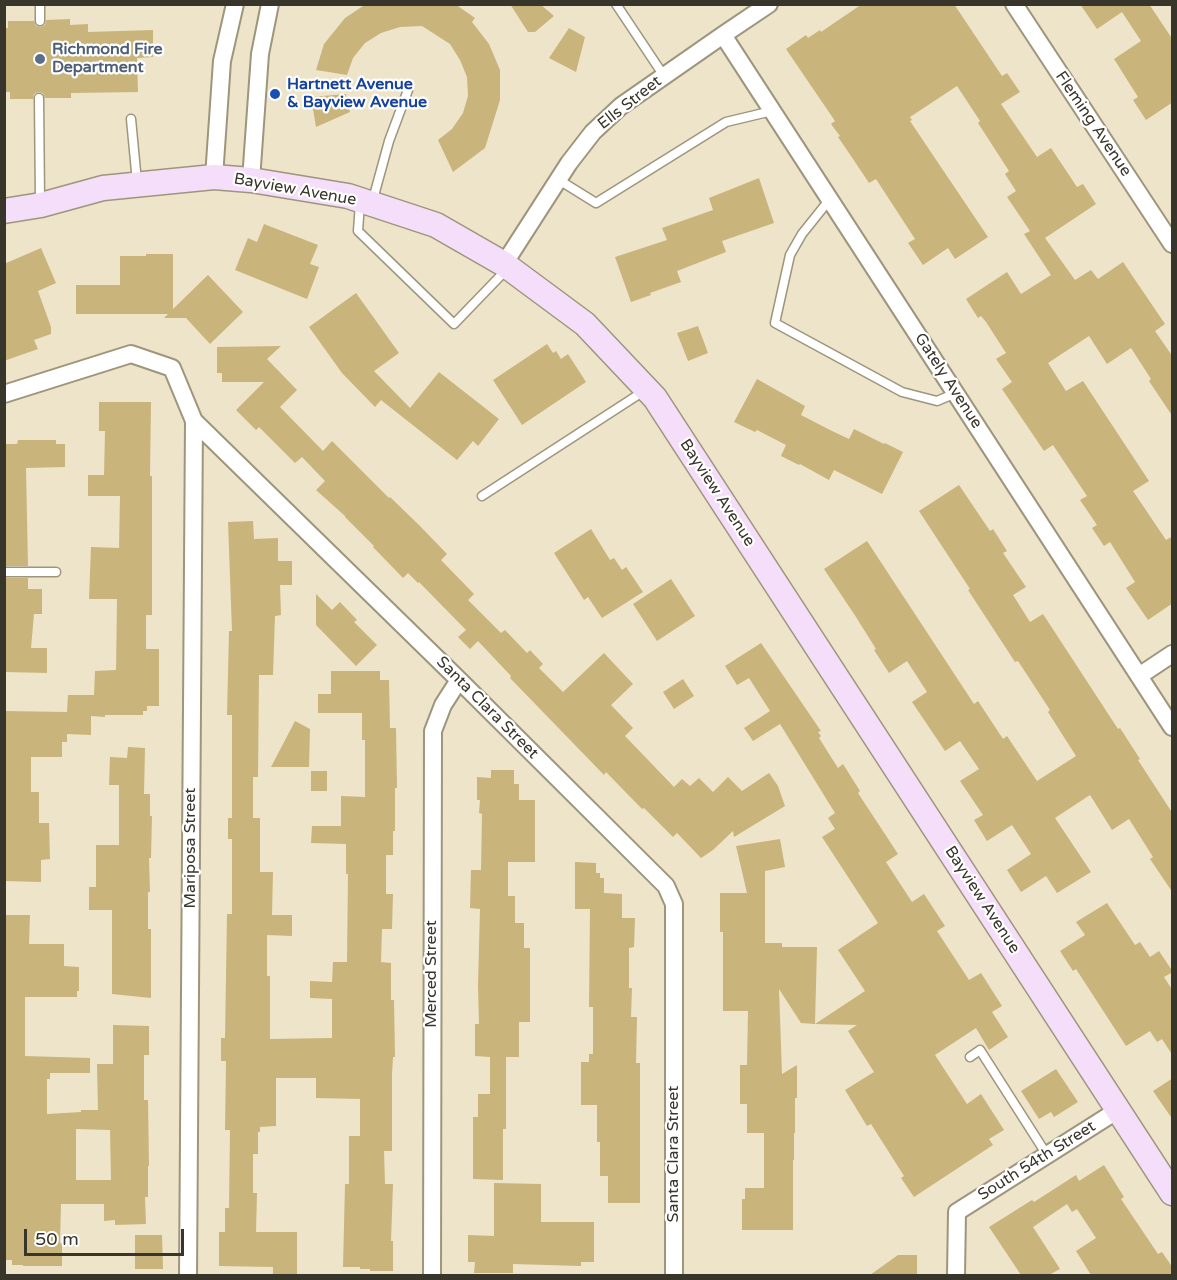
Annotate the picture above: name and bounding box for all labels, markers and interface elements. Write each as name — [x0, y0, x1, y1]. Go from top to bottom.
place label: Richmond Fire Department — [52, 40, 163, 78]
marker: Richmond Fire Department — [33, 52, 47, 66]
street label: Fleming Avenue — [1051, 68, 1135, 180]
street label: Ells Street — [594, 72, 666, 134]
place label: Hartnett Avenue & Bayview Avenue — [287, 75, 427, 113]
marker: Hartnett Avenue & Bayview Avenue — [268, 87, 282, 101]
street label: Bayview Avenue — [232, 170, 358, 210]
street label: Gately Avenue — [910, 330, 986, 432]
street label: Bayview Avenue — [675, 436, 759, 550]
street label: Santa Clara Street — [432, 653, 542, 763]
street label: Mariposa Street — [181, 788, 201, 908]
street label: Bayview Avenue — [940, 843, 1024, 957]
street label: Merced Street — [422, 920, 442, 1028]
street label: Santa Clara Street — [664, 1086, 684, 1222]
street label: South 54th Street — [975, 1117, 1099, 1205]
scale bar — [27, 1217, 188, 1255]
text: 50 m — [35, 1228, 79, 1250]

